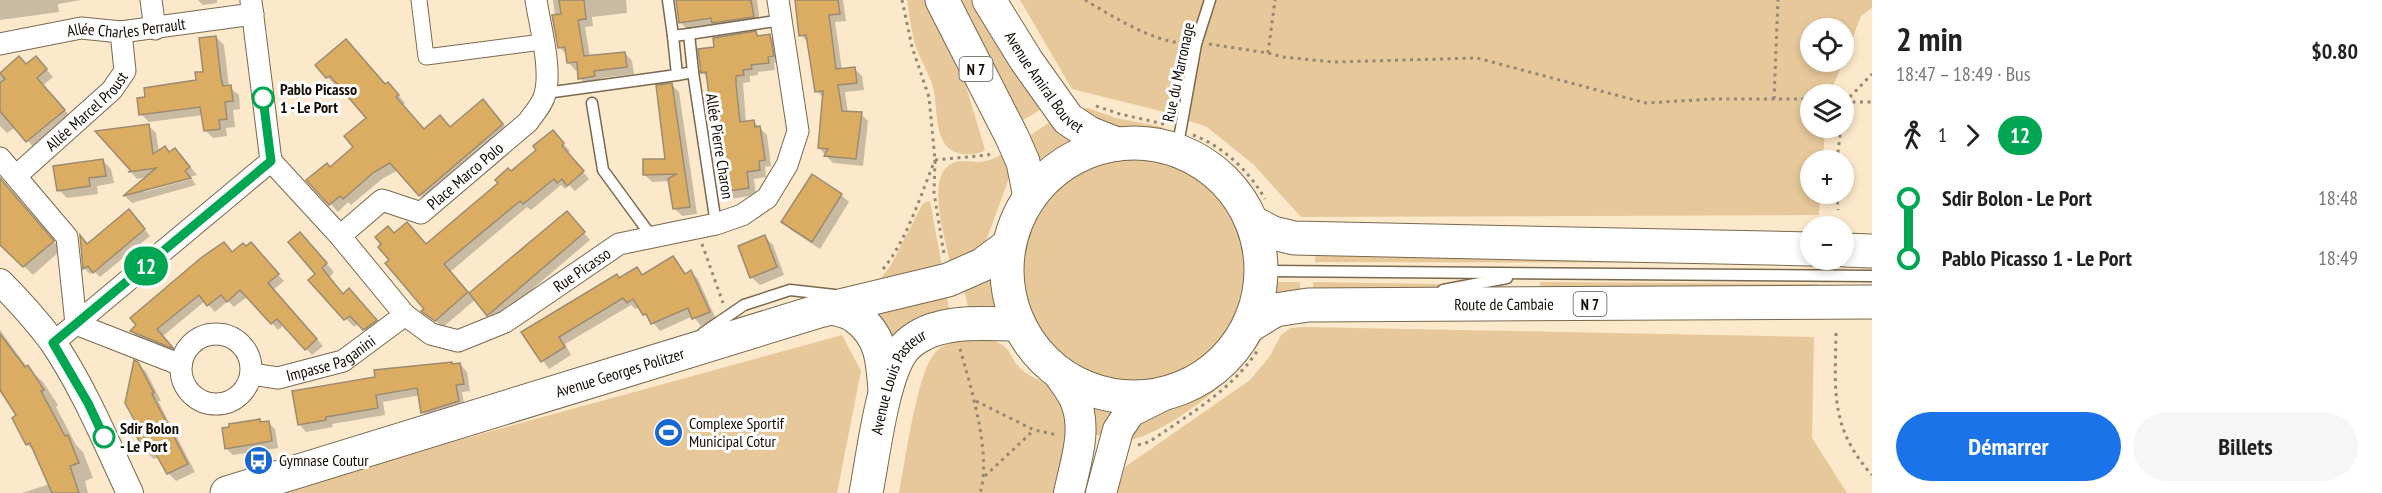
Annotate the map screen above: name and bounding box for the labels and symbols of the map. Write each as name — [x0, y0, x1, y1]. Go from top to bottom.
street label: Allée Charles Perrault — [65, 13, 187, 42]
street label: Rue du Marronage — [1158, 20, 1198, 124]
street label: Avenue Amiral Bouvet — [1001, 27, 1088, 137]
road number: N 7 — [960, 57, 992, 81]
street label: Allée Marcel Proust — [41, 67, 132, 155]
place label: Pablo Picasso 1 - Le Port — [280, 79, 357, 117]
marker: Pablo Picasso 1 - Le Port — [252, 87, 274, 109]
street label: Allée Pierre Charon — [702, 92, 738, 200]
street label: Place Marco Polo — [423, 138, 507, 214]
street label: Rue Picasso — [549, 243, 614, 296]
line badge: 12 — [119, 246, 173, 286]
road number: N 7 — [1574, 292, 1606, 316]
street label: Route de Cambaie — [1454, 294, 1554, 314]
street label: Avenue Louis Pasteur — [866, 324, 930, 436]
street label: Impasse Paganini — [284, 331, 379, 385]
street label: Avenue Georges Politzer — [553, 343, 687, 401]
place label: Complexe Sportif Municipal Cotur — [689, 413, 785, 451]
sports icon: Complexe Sportif Municipal Cotur — [652, 416, 684, 448]
place label: Sdir Bolon - Le Port — [120, 418, 179, 456]
marker: Sdir Bolon - Le Port — [93, 426, 115, 448]
bus stop icon: Gymnase Coutur — [242, 444, 274, 476]
place label: Gymnase Coutur — [279, 450, 369, 470]

